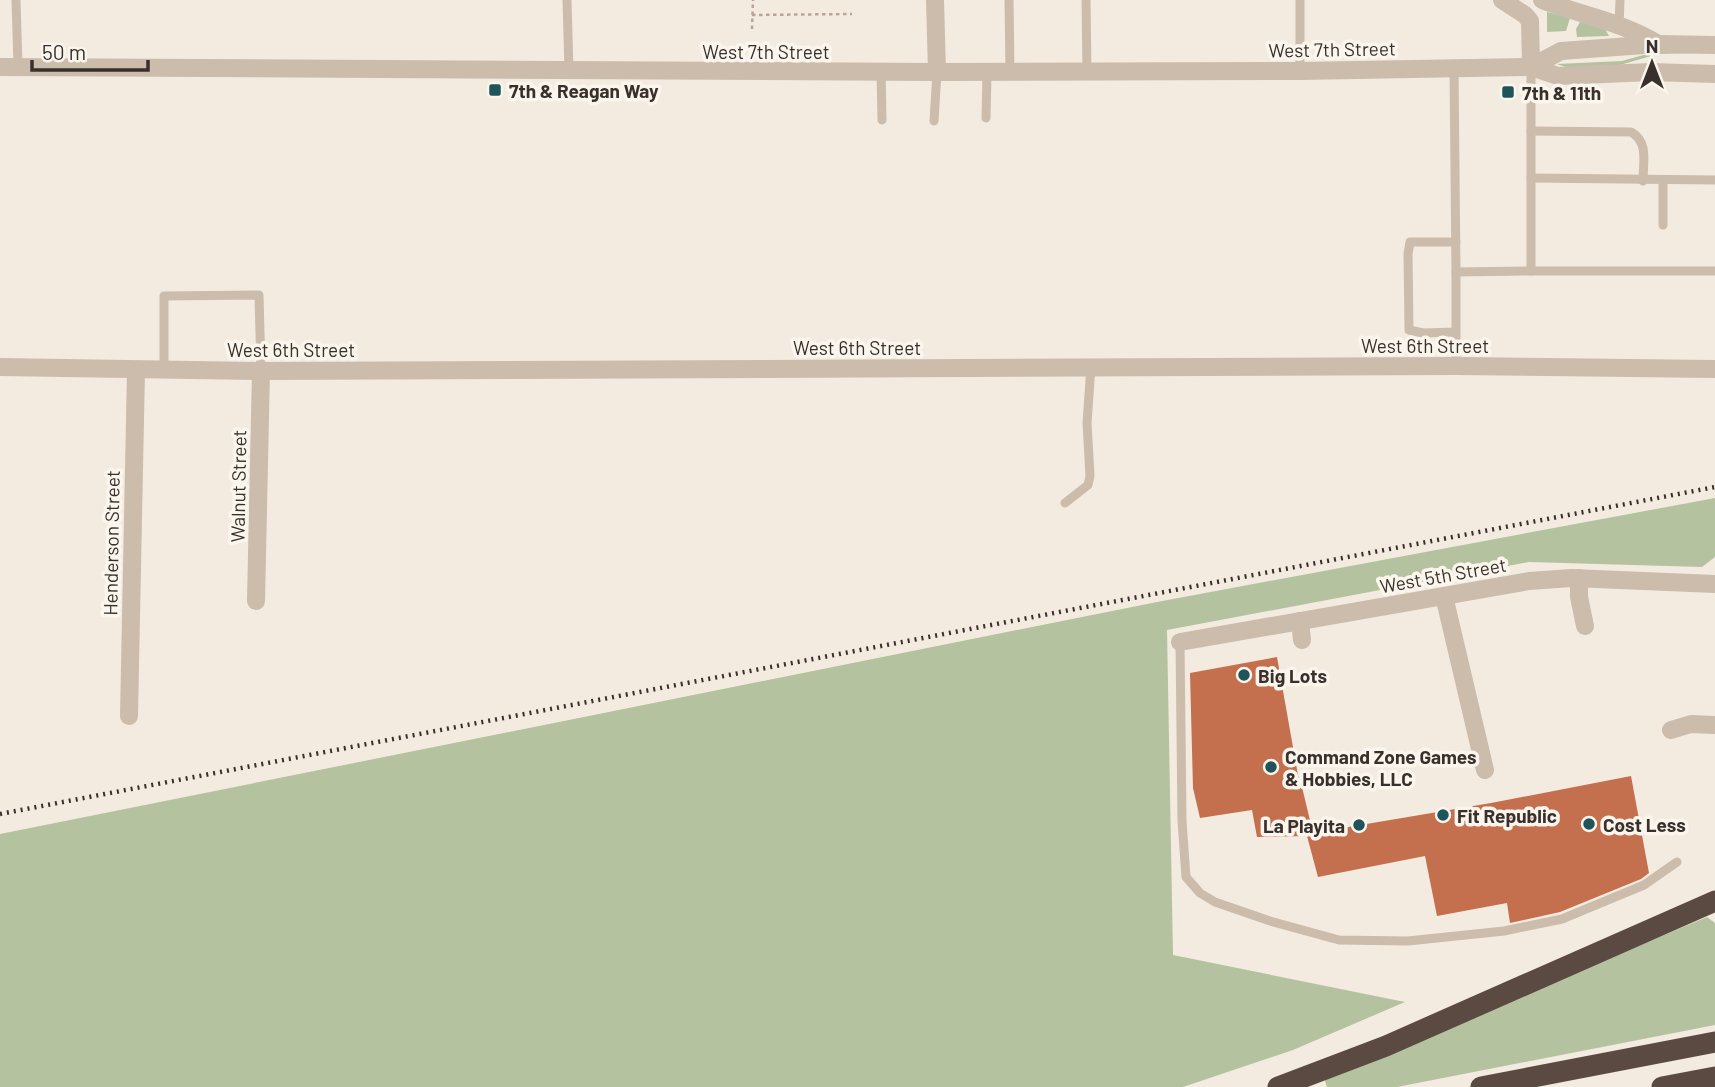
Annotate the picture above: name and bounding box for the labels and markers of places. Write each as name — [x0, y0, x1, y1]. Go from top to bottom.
place label: 7th & Reagan Way — [509, 79, 659, 102]
place label: 7th & 11th — [1522, 81, 1601, 104]
marker: 7th & Reagan Way — [487, 82, 503, 98]
marker: 7th & 11th — [1500, 84, 1516, 100]
place label: Big Lots — [1258, 664, 1327, 687]
marker: Big Lots — [1236, 667, 1252, 683]
place label: Command Zone Games & Hobbies, LLC — [1285, 745, 1477, 790]
marker: Command Zone Games & Hobbies, LLC — [1263, 759, 1279, 775]
place label: Fit Republic — [1457, 804, 1557, 827]
marker: Fit Republic — [1435, 807, 1451, 823]
place label: Cost Less — [1603, 813, 1686, 836]
place label: La Playita — [1263, 814, 1345, 837]
marker: Cost Less — [1581, 816, 1597, 832]
marker: La Playita — [1351, 817, 1367, 833]

